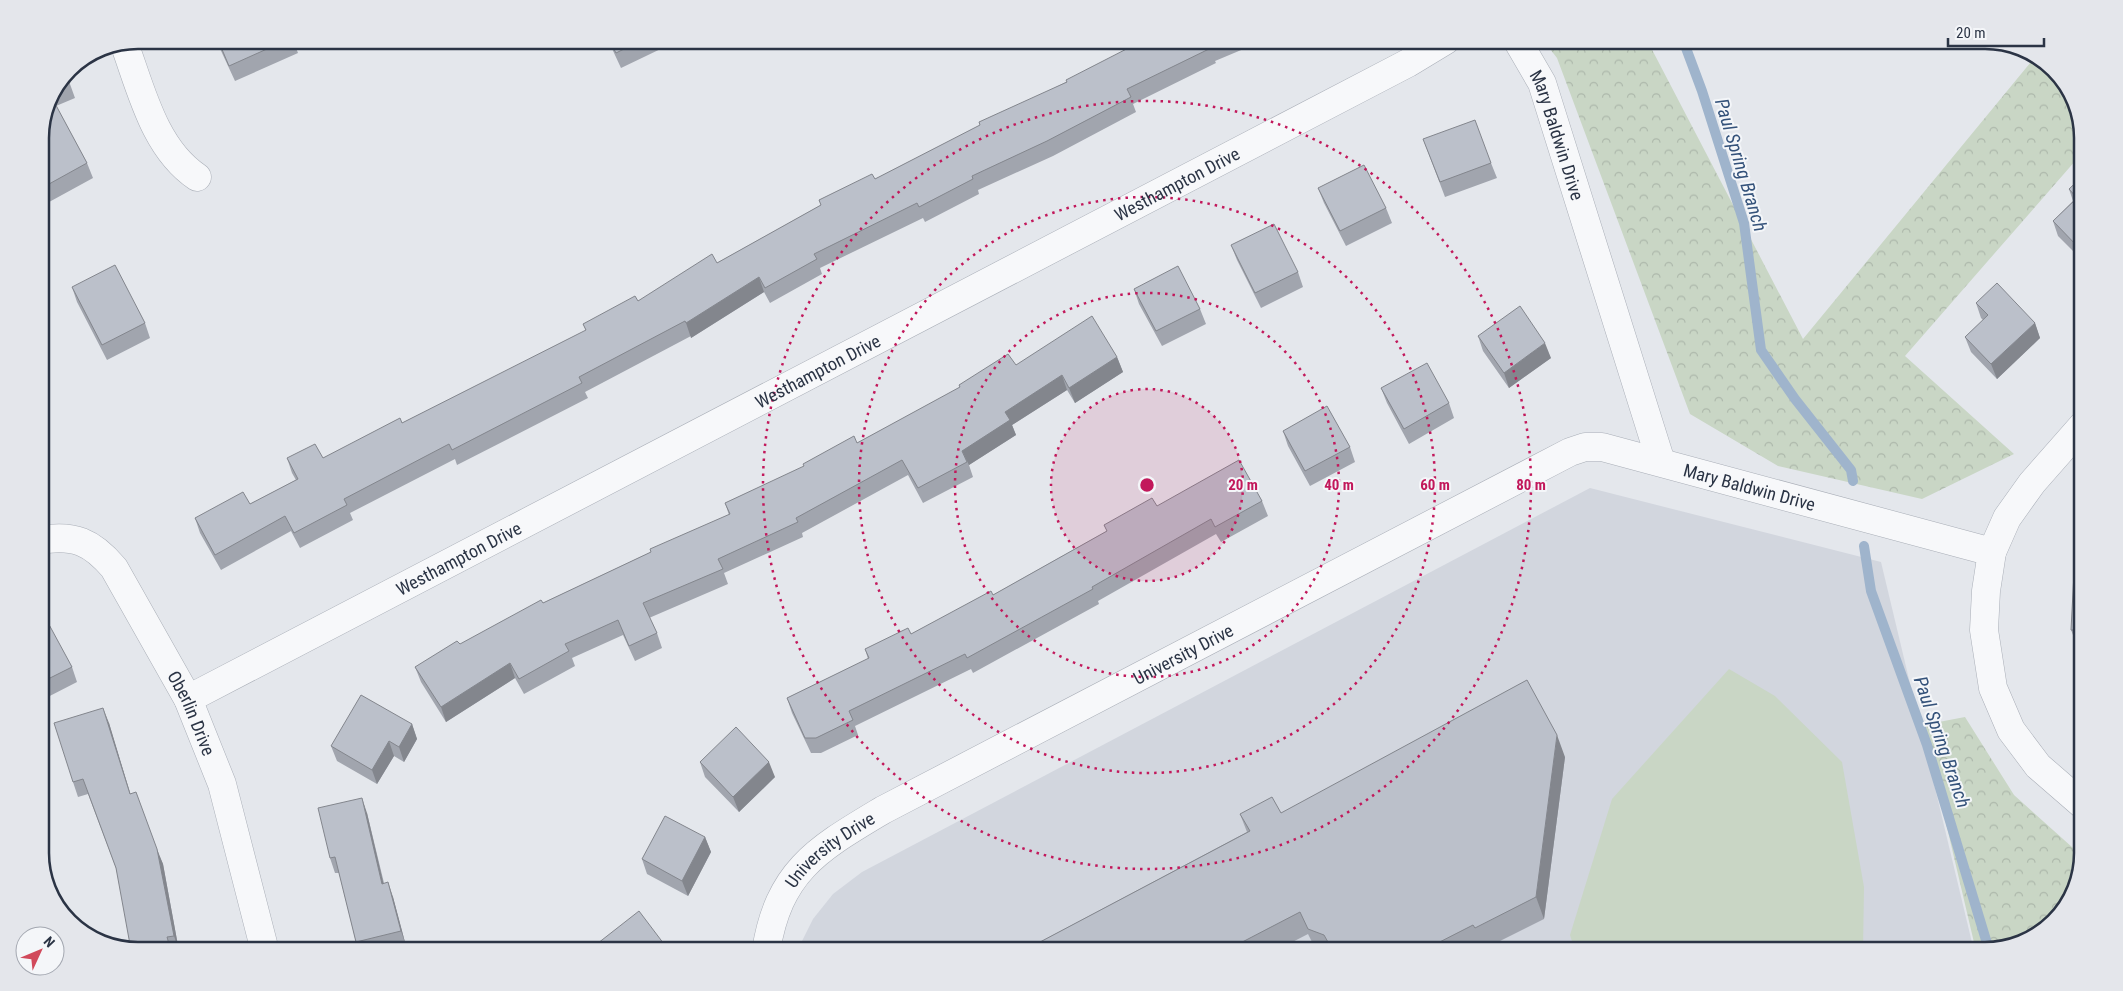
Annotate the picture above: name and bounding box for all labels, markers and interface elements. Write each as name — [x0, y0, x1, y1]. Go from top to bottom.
scale bar — [1948, 15, 2044, 47]
text: 20 m — [1956, 24, 1986, 42]
street label: Mary Baldwin Drive — [1526, 66, 1589, 203]
water label: Paul Spring Branch — [1710, 96, 1772, 234]
street label: Westhampton Drive — [1111, 142, 1243, 225]
street label: Westhampton Drive — [751, 330, 884, 412]
street label: Mary Baldwin Drive — [1681, 459, 1818, 514]
centre of rings — [1138, 476, 1156, 494]
text: 20 m — [1228, 476, 1258, 494]
text: 40 m — [1324, 476, 1354, 494]
text: 60 m — [1420, 476, 1450, 494]
text: 80 m — [1516, 476, 1546, 494]
street label: Westhampton Drive — [392, 517, 525, 599]
street label: University Drive — [1129, 619, 1236, 688]
street label: Oberlin Drive — [164, 667, 220, 758]
water label: Paul Spring Branch — [1909, 673, 1975, 811]
street label: University Drive — [780, 807, 878, 891]
north arrow — [15, 926, 65, 976]
text: N — [41, 933, 58, 951]

